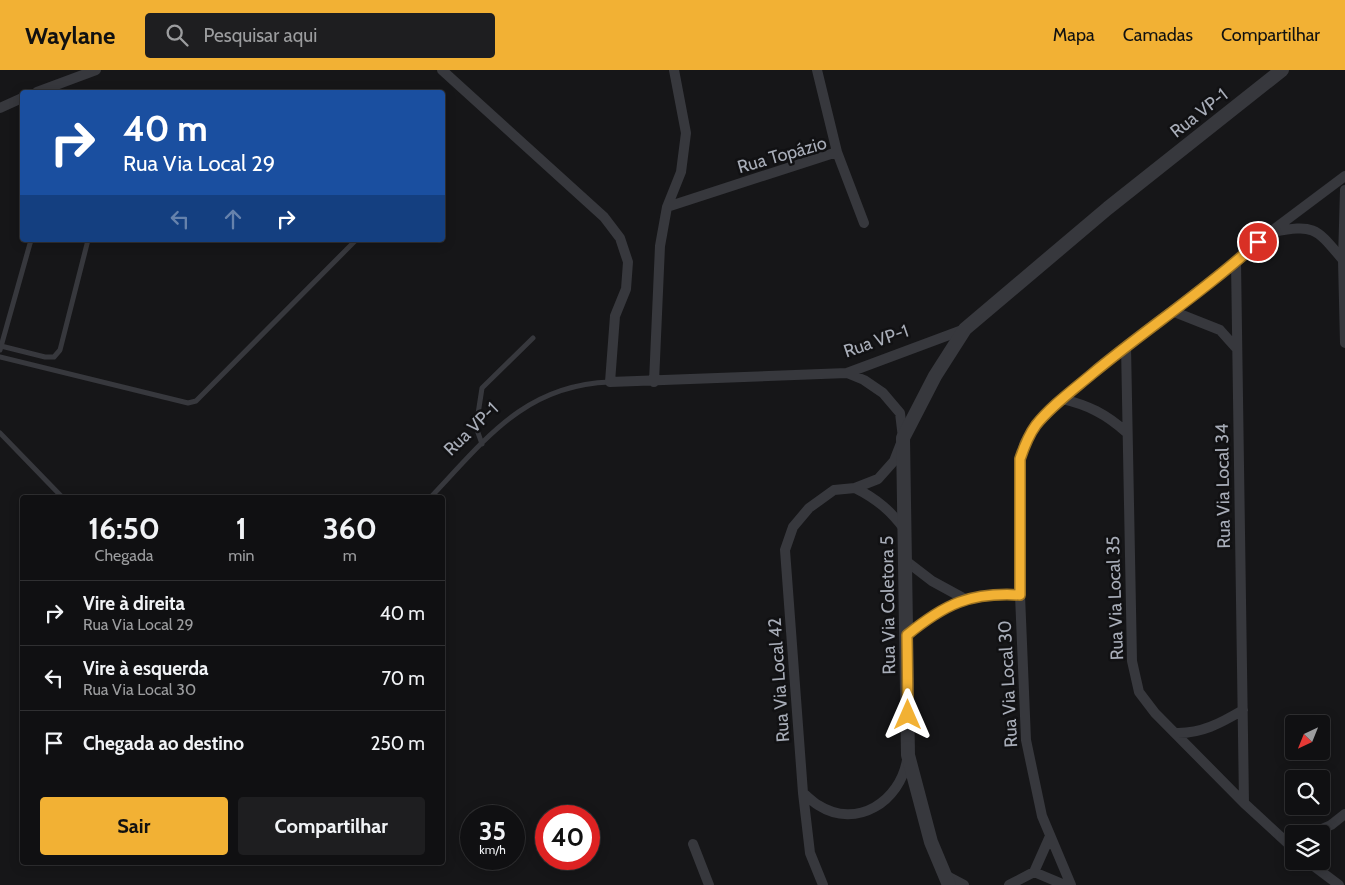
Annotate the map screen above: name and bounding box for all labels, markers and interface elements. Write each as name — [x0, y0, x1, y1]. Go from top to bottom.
search box — [145, 13, 495, 58]
text: Waylane — [25, 21, 115, 50]
icon: search — [163, 21, 191, 49]
text: Pesquisar aqui — [203, 24, 317, 47]
text: Mapa — [1053, 24, 1095, 46]
text: Camadas — [1123, 24, 1193, 46]
text: Compartilhar — [1221, 24, 1320, 46]
street label: Rua VP-1 — [1166, 84, 1232, 142]
text: 40 m — [123, 107, 208, 150]
icon: right — [40, 110, 105, 175]
street label: Rua Topázio — [735, 132, 829, 178]
text: Rua Via Local 29 — [123, 150, 275, 177]
icon: left — [166, 205, 194, 233]
icon: ahead — [219, 205, 247, 233]
icon: right — [272, 205, 300, 233]
pin — [1237, 221, 1279, 263]
icon: arrive — [1244, 228, 1272, 256]
street label: Rua VP-1 — [841, 320, 911, 362]
street label: Rua VP-1 — [439, 398, 503, 460]
street label: Rua Via Local 34 — [1211, 423, 1235, 549]
text: 16:50 — [88, 510, 160, 547]
text: 1 — [236, 510, 247, 547]
text: 360 — [323, 510, 377, 547]
street label: Rua Via Coletora 5 — [876, 535, 900, 675]
street label: Rua Via Local 35 — [1102, 535, 1128, 661]
text: Chegada — [95, 546, 154, 565]
text: min — [228, 546, 255, 565]
text: m — [343, 546, 357, 565]
text: Vire à direita — [83, 592, 185, 615]
icon: right — [40, 599, 68, 627]
text: 40 m — [380, 602, 425, 625]
text: Rua Via Local 29 — [83, 615, 194, 634]
street label: Rua Via Local 42 — [764, 617, 794, 743]
street label: Rua Via Local 30 — [994, 620, 1022, 748]
text: Vire à esquerda — [83, 657, 209, 680]
icon: left — [40, 664, 68, 692]
text: 70 m — [381, 667, 425, 690]
text: Rua Via Local 30 — [83, 680, 196, 699]
position arrow — [881, 688, 933, 740]
north arrow — [1285, 715, 1330, 760]
map controls — [1285, 715, 1330, 870]
icon: arrive — [40, 729, 68, 757]
text: Chegada ao destino — [83, 732, 244, 755]
text: 250 m — [371, 732, 425, 755]
button: search — [1285, 770, 1330, 815]
button: Sair — [40, 797, 228, 855]
button: Compartilhar — [238, 797, 425, 855]
speed limit sign: 40 — [535, 805, 600, 870]
text: 35 — [479, 816, 506, 846]
button: layers — [1285, 825, 1330, 870]
text: km/h — [479, 842, 506, 857]

